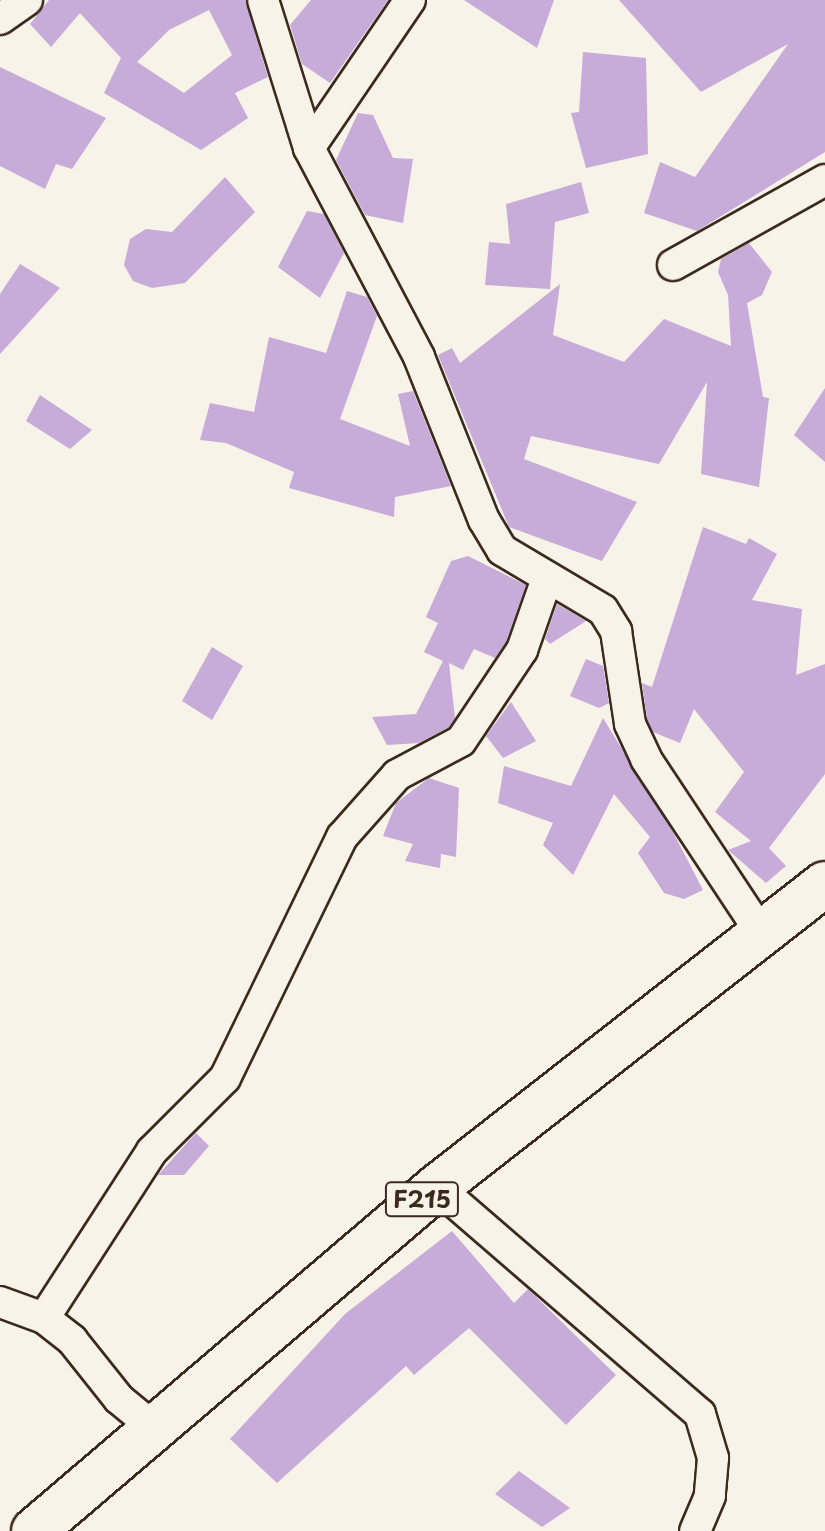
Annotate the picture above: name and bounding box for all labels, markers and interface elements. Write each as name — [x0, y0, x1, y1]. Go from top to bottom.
road number: F215 — [384, 1179, 460, 1219]

